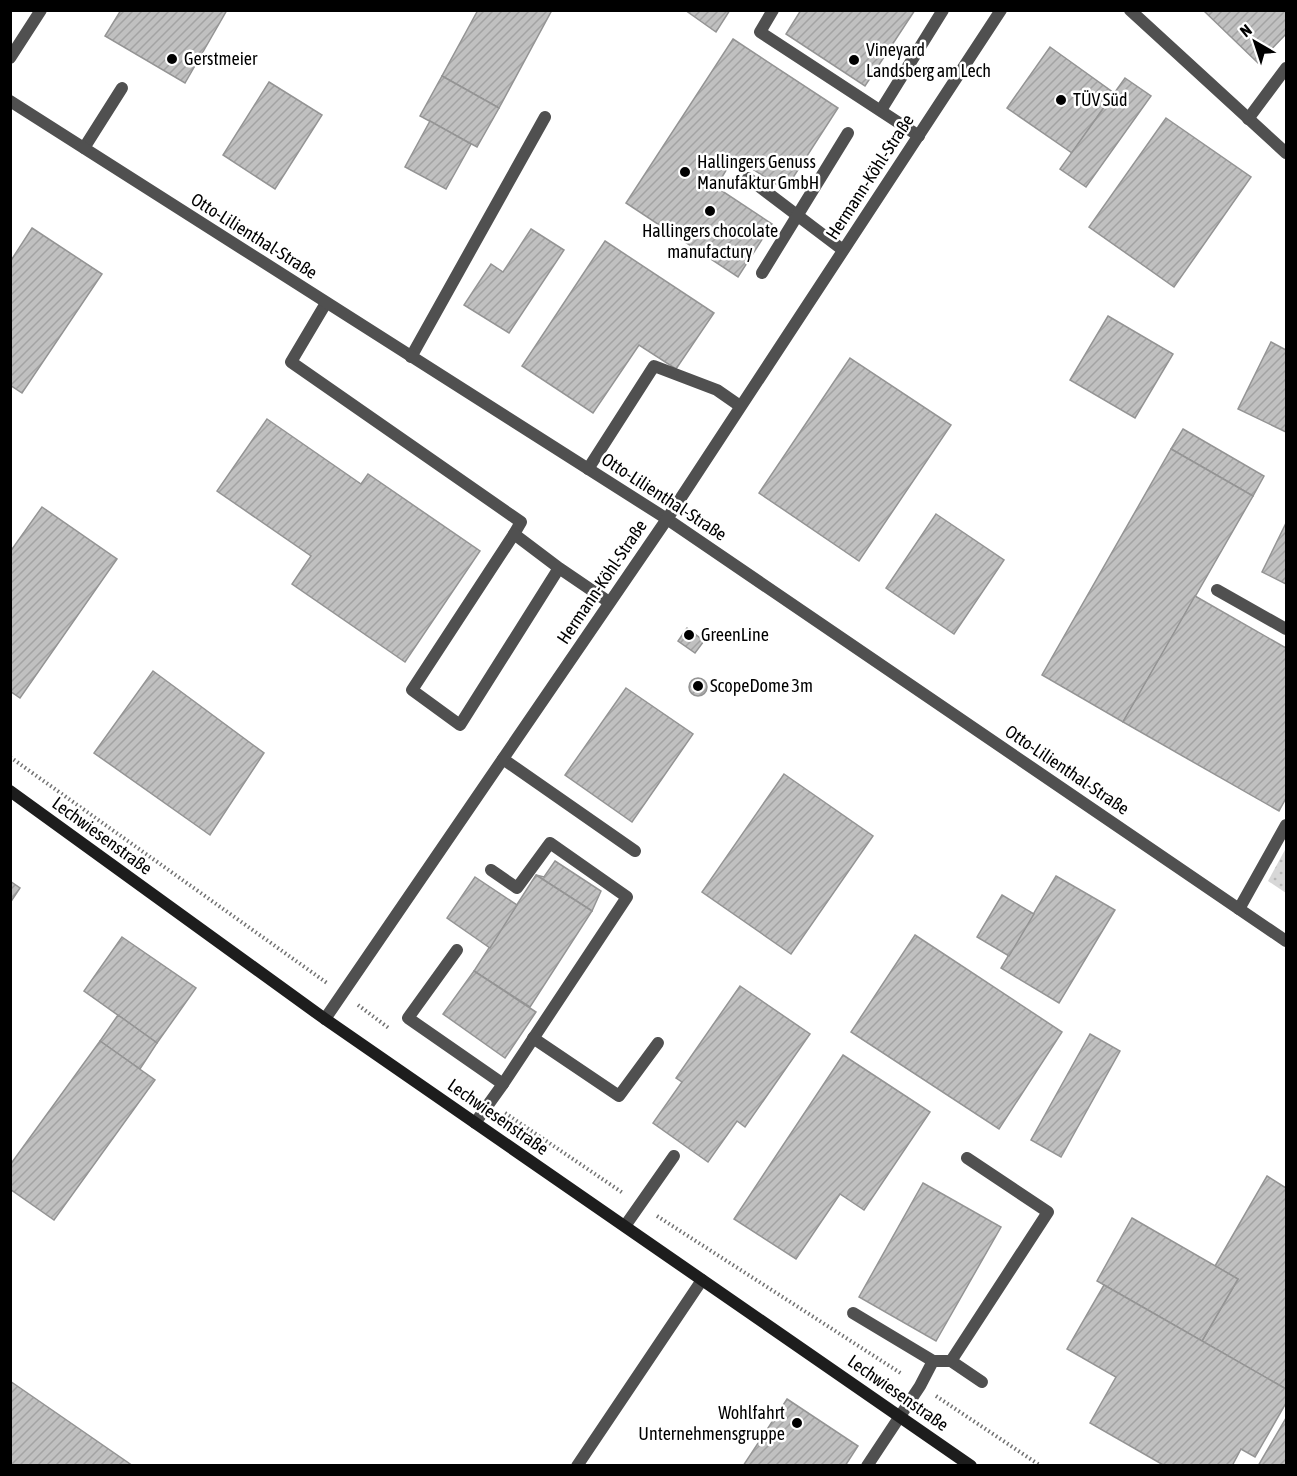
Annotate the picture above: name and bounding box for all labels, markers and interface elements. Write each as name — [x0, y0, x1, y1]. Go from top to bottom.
north arrow — [1225, 12, 1285, 72]
text: N — [1236, 20, 1255, 40]
place label: Vineyard Landsberg am Lech — [866, 39, 991, 81]
place label: Gerstmeier — [184, 48, 258, 69]
marker: Gerstmeier — [165, 52, 179, 66]
marker: Vineyard Landsberg am Lech — [847, 53, 861, 67]
place label: TÜV Süd — [1073, 89, 1128, 110]
marker: TÜV Süd — [1054, 93, 1068, 107]
street label: Hermann-Köhl-Straße — [821, 110, 918, 243]
place label: Hallingers Genuss Manufaktur GmbH — [697, 151, 819, 193]
marker: Hallingers Genuss Manufaktur GmbH — [678, 165, 692, 179]
street label: Otto-Lilienthal-Straße — [187, 188, 321, 283]
marker: Hallingers chocolate manufactury — [703, 204, 717, 218]
place label: Hallingers chocolate manufactury — [642, 220, 778, 262]
street label: Otto-Lilienthal-Straße — [598, 448, 731, 545]
street label: Hermann-Köhl-Straße — [552, 516, 651, 648]
place label: GreenLine — [701, 624, 769, 645]
marker: GreenLine — [682, 628, 696, 642]
place label: ScopeDome 3m — [710, 675, 813, 696]
marker: ScopeDome 3m — [691, 679, 705, 693]
street label: Otto-Lilienthal-Straße — [1001, 720, 1133, 819]
street label: Lechwiesenstraße — [48, 792, 156, 879]
street label: Lechwiesenstraße — [444, 1074, 553, 1159]
street label: Lechwiesenstraße — [844, 1350, 953, 1435]
place label: Wohlfahrt Unternehmensgruppe — [638, 1402, 785, 1444]
marker: Wohlfahrt Unternehmensgruppe — [790, 1416, 804, 1430]

